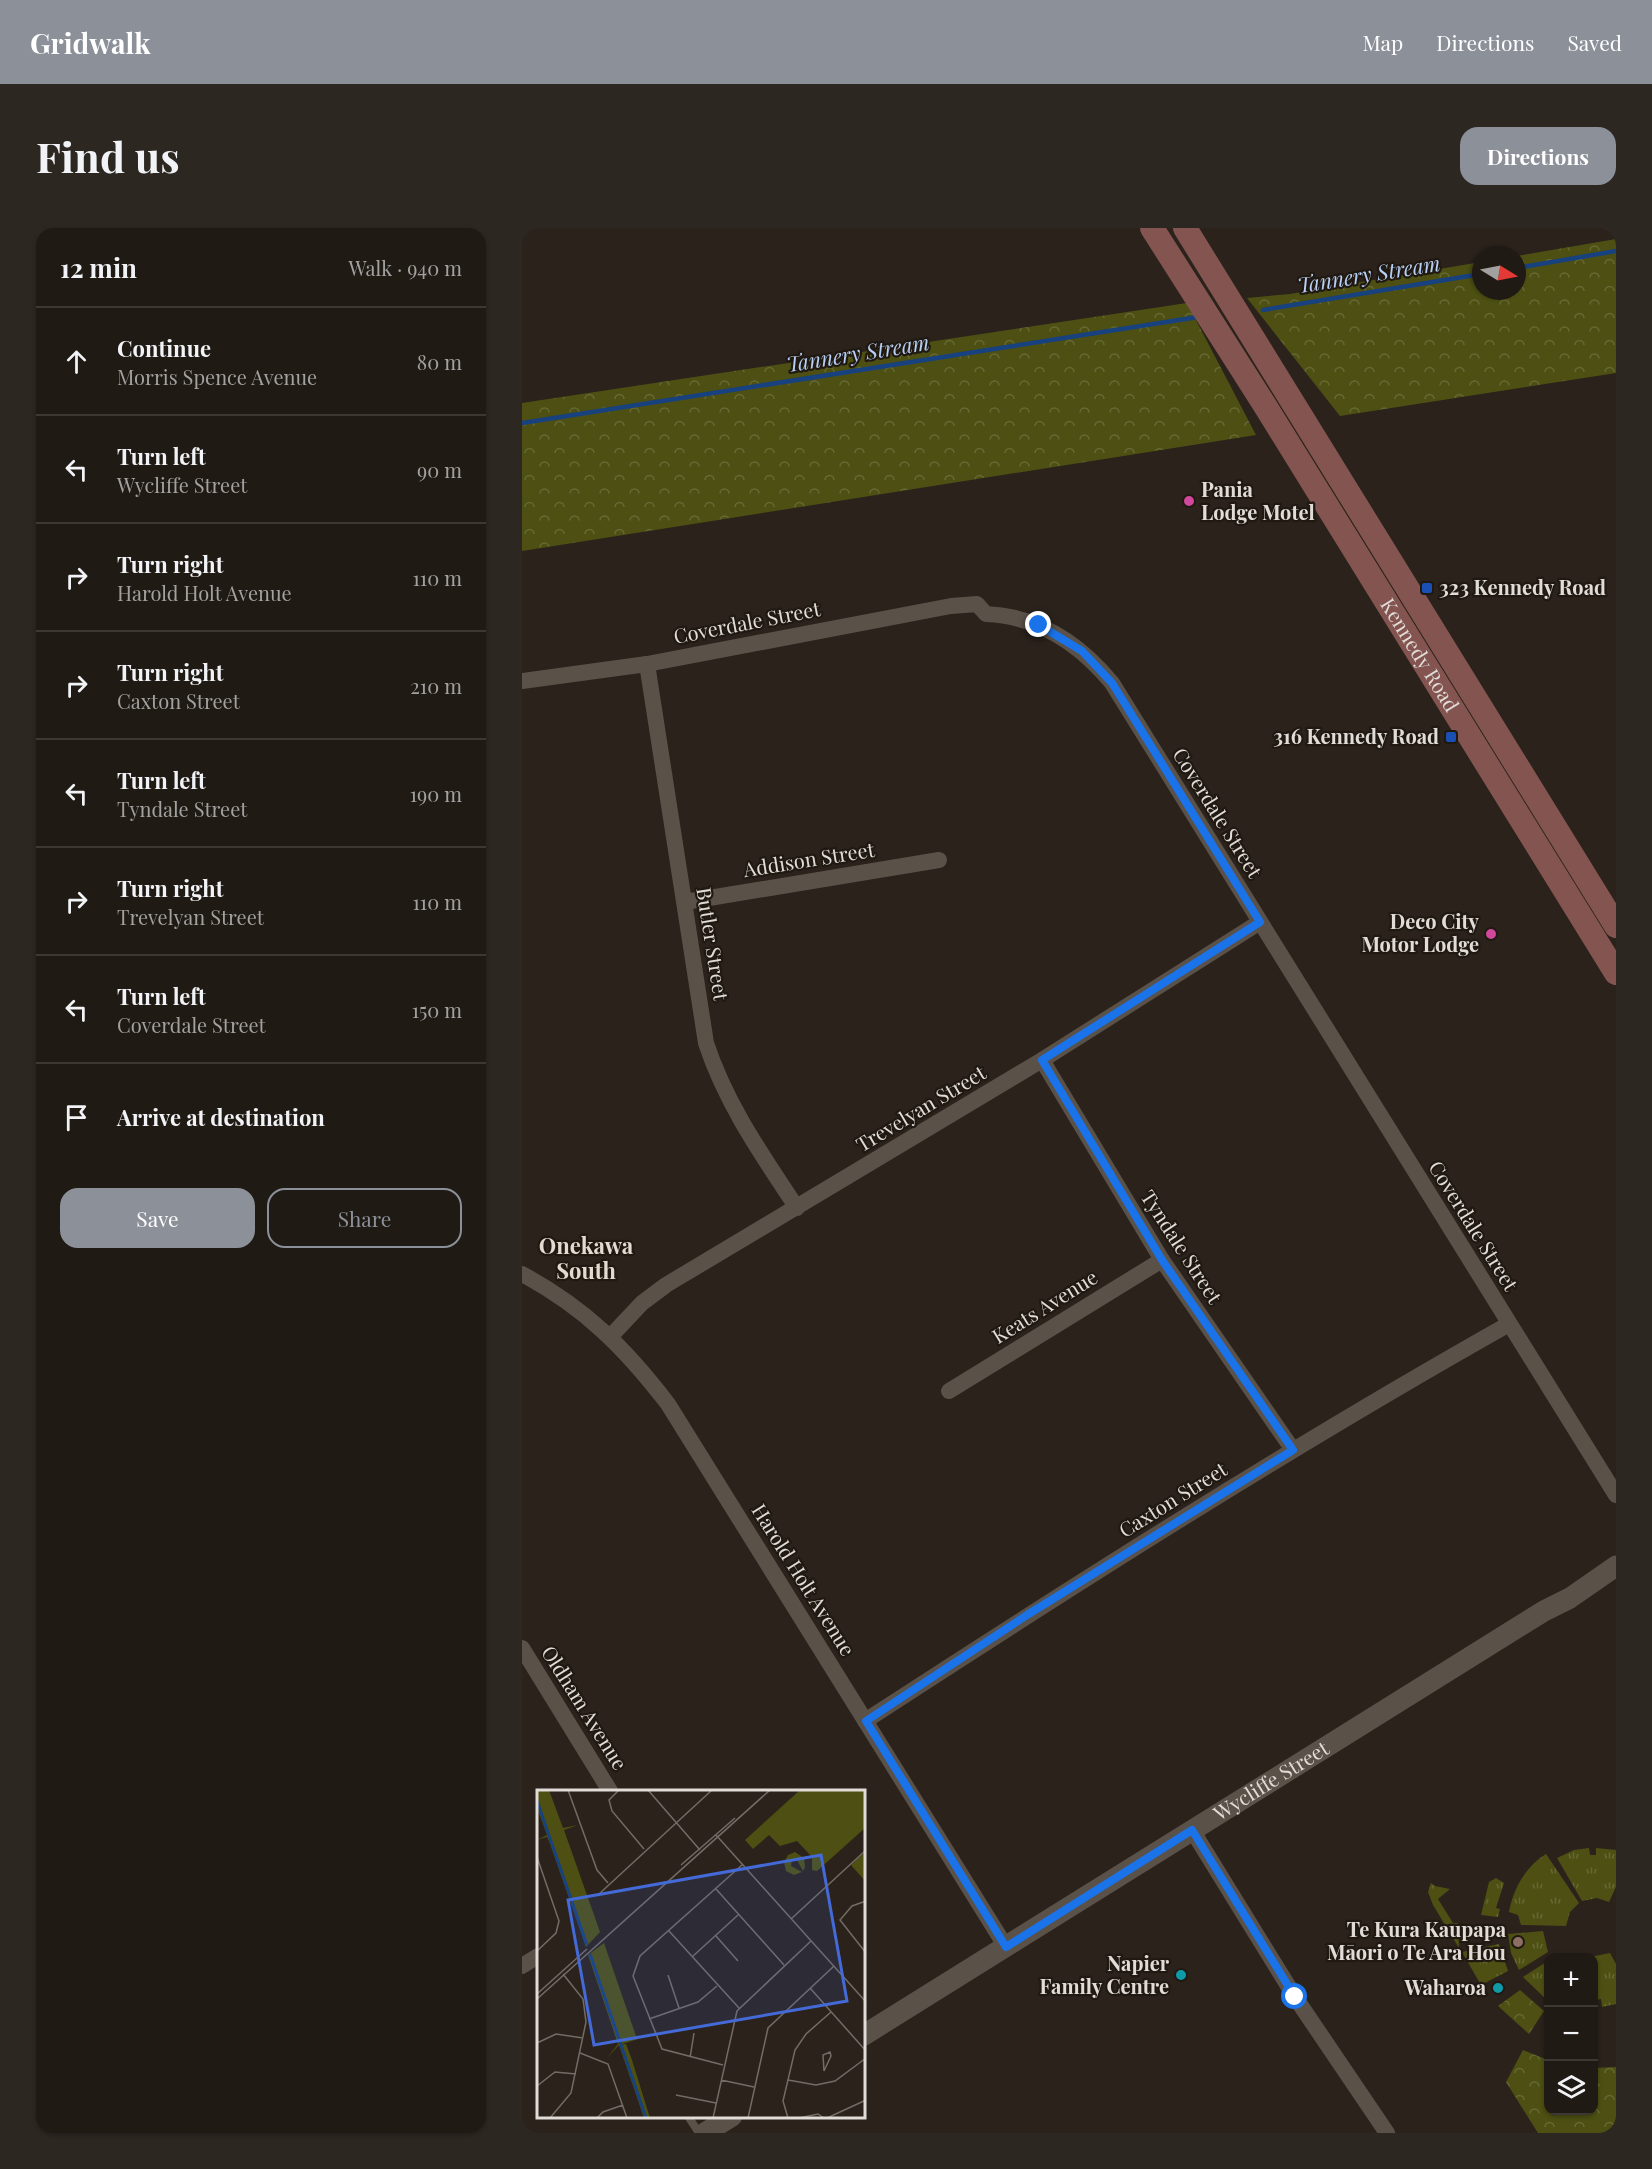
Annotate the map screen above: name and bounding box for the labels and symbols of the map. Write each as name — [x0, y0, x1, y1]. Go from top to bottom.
north arrow — [1472, 246, 1526, 300]
water label: Tannery Stream — [1295, 248, 1442, 298]
water label: Tannery Stream — [784, 327, 931, 377]
place label: Pania Lodge Motel — [1201, 475, 1315, 525]
marker: Pania Lodge Motel — [1182, 494, 1196, 508]
place label: 323 Kennedy Road — [1439, 573, 1606, 600]
marker: 323 Kennedy Road — [1420, 581, 1434, 595]
street label: Kennedy Road — [1375, 592, 1466, 717]
street label: Coverdale Street — [671, 594, 823, 649]
route end — [1025, 611, 1051, 637]
place label: 316 Kennedy Road — [1273, 722, 1439, 749]
marker: 316 Kennedy Road — [1444, 730, 1458, 744]
street label: Coverdale Street — [1167, 742, 1270, 883]
street label: Addison Street — [740, 835, 877, 882]
street label: Butler Street — [691, 885, 736, 1003]
place label: Deco City Motor Lodge — [1361, 907, 1480, 957]
marker: Deco City Motor Lodge — [1484, 927, 1498, 941]
street label: Trevelyan Street — [850, 1058, 991, 1157]
street label: Coverdale Street — [1423, 1155, 1526, 1296]
street label: Tyndale Street — [1135, 1184, 1230, 1309]
district label: Onekawa South — [539, 1230, 634, 1285]
street label: Keats Avenue — [986, 1263, 1102, 1349]
street label: Caxton Street — [1113, 1454, 1232, 1543]
street label: Harold Holt Avenue — [747, 1498, 862, 1660]
street label: Oldham Avenue — [536, 1640, 634, 1774]
street label: Wycliffe Street — [1207, 1733, 1334, 1826]
inset map — [537, 1790, 866, 2118]
place label: Te Kura Kaupapa Māori o Te Ara Hou — [1327, 1915, 1507, 1965]
marker: Te Kura Kaupapa Māori o Te Ara Hou — [1511, 1935, 1525, 1949]
place label: Napier Family Centre — [1040, 1949, 1170, 1999]
marker: Napier Family Centre — [1174, 1968, 1188, 1982]
place label: Waharoa — [1403, 1973, 1487, 2000]
marker: Waharoa — [1491, 1981, 1505, 1995]
route start — [1281, 1983, 1307, 2009]

